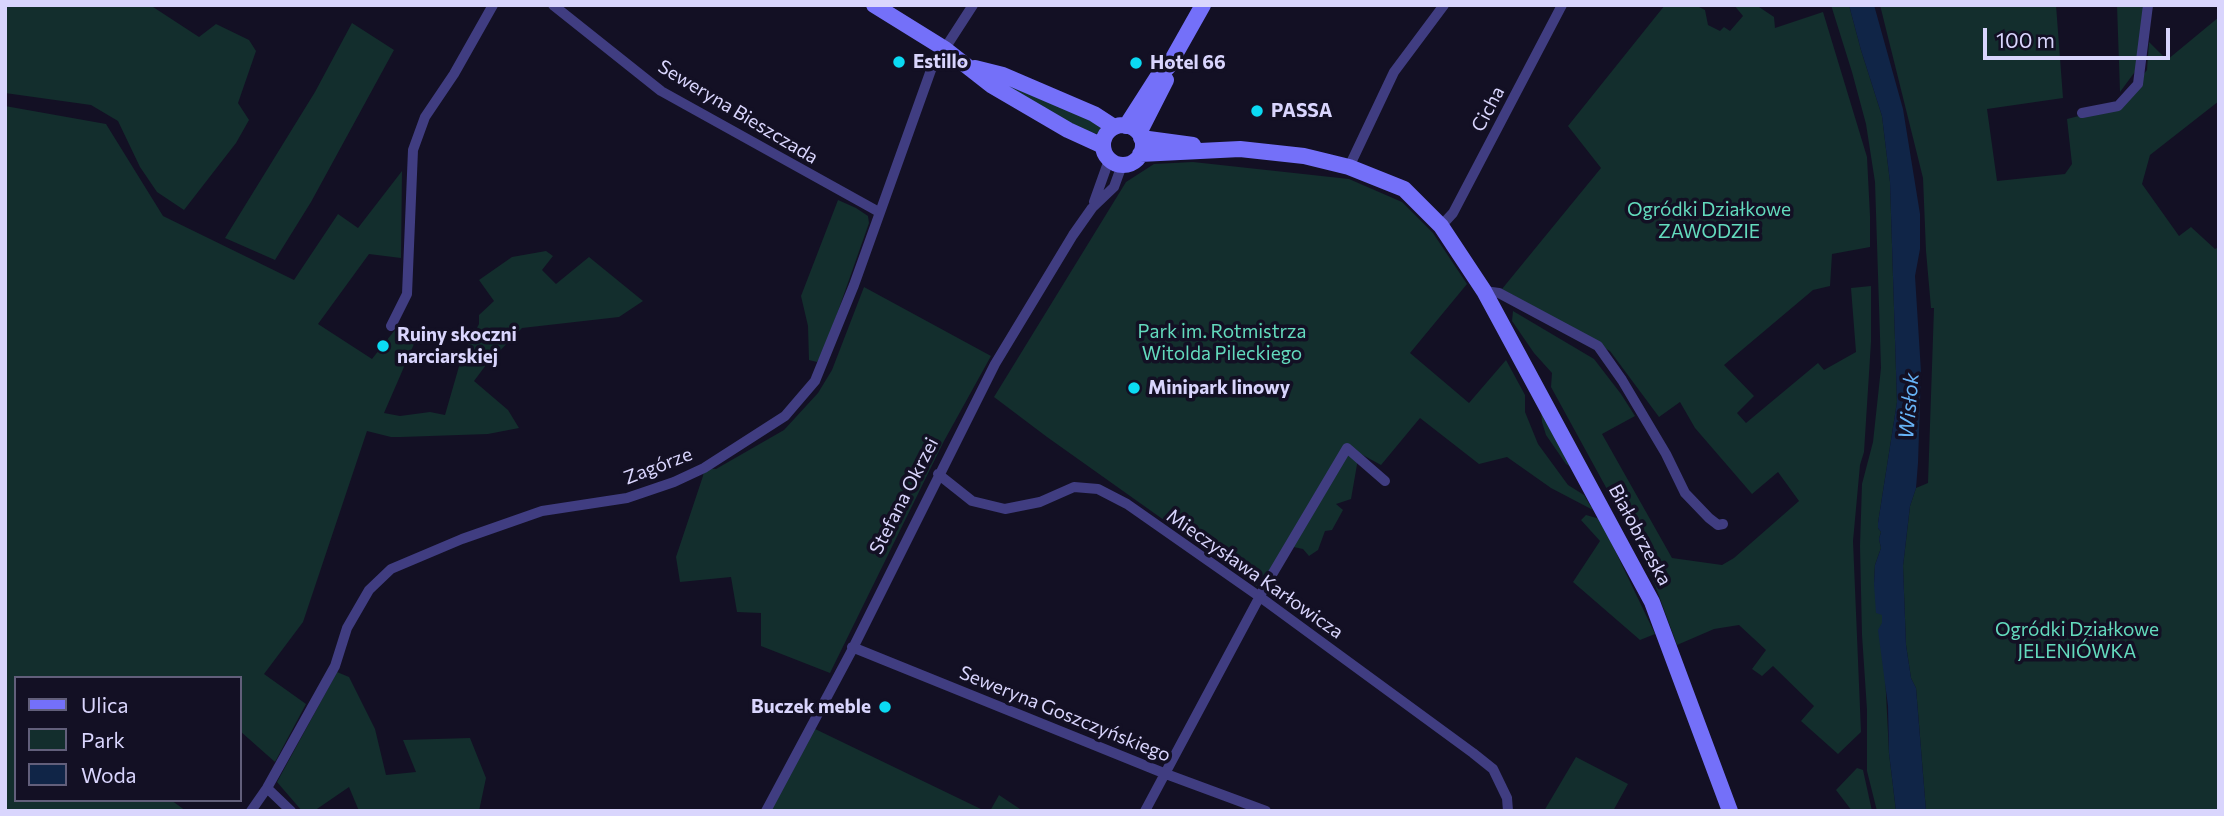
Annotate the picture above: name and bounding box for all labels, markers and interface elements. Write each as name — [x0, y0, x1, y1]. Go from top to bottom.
scale bar — [1986, 14, 2173, 58]
text: 100 m — [1996, 27, 2055, 52]
place label: Estillo — [913, 51, 968, 73]
place label: Hotel 66 — [1150, 52, 1226, 74]
marker: Estillo — [891, 54, 907, 70]
street label: Seweryna Bieszczada — [654, 55, 822, 169]
marker: Hotel 66 — [1128, 55, 1144, 71]
street label: Cicha — [1467, 82, 1509, 136]
place label: PASSA — [1271, 100, 1332, 122]
marker: PASSA — [1249, 103, 1265, 119]
park label: Ogródki Działkowe ZAWODZIE — [1627, 199, 1791, 243]
park label: Park im. Rotmistrza Witolda Pileckiego — [1138, 321, 1306, 365]
place label: Ruiny skoczni narciarskiej — [397, 324, 517, 368]
marker: Ruiny skoczni narciarskiej — [375, 338, 391, 354]
water label: Wisłok — [1894, 372, 1924, 440]
place label: Minipark linowy — [1148, 377, 1290, 399]
marker: Minipark linowy — [1126, 380, 1142, 396]
street label: Stefana Okrzei — [865, 434, 943, 558]
street label: Zagórze — [621, 443, 695, 489]
street label: Białobrzeska — [1604, 481, 1676, 589]
street label: Mieczysława Karłowicza — [1162, 504, 1348, 644]
park label: Ogródki Działkowe JELENIÓWKA — [1995, 619, 2159, 663]
street label: Seweryna Goszczyńskiego — [956, 661, 1174, 767]
legend — [14, 676, 242, 802]
text: Ulica — [81, 692, 128, 717]
place label: Buczek meble — [751, 696, 871, 718]
marker: Buczek meble — [877, 699, 893, 715]
text: Park — [81, 727, 125, 752]
text: Woda — [81, 762, 137, 787]

